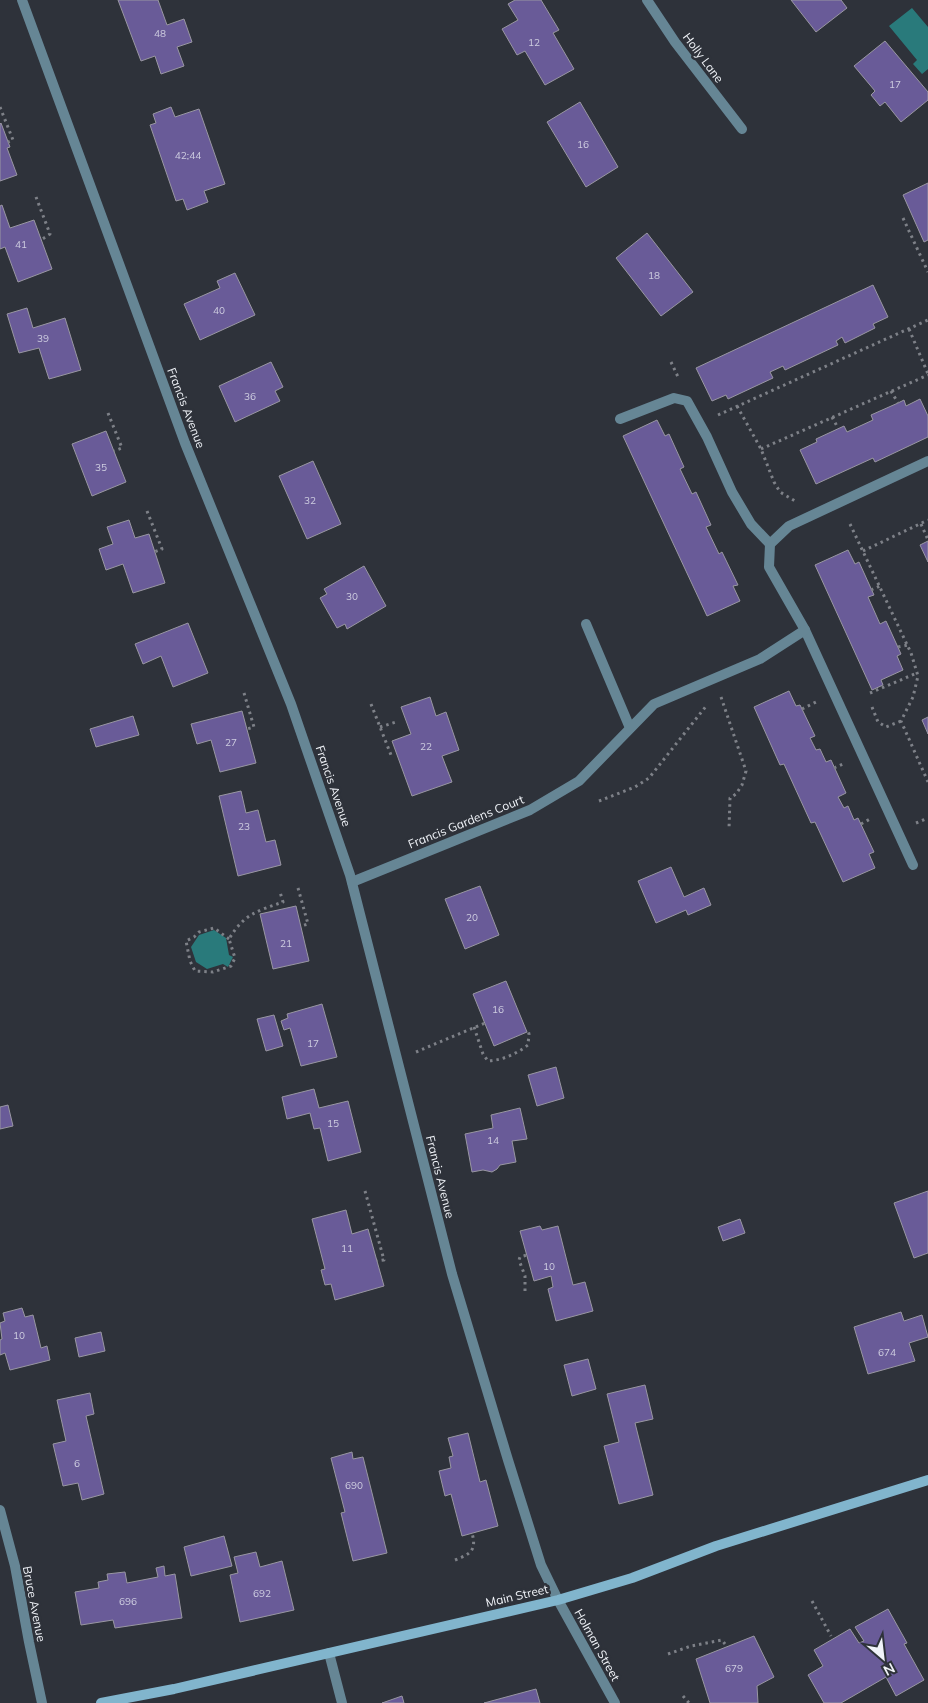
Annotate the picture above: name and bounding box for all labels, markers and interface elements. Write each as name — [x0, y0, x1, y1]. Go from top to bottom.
house number: 48 — [154, 27, 166, 40]
street label: Holly Lane — [680, 30, 727, 86]
house number: 12 — [528, 36, 540, 49]
house number: 17 — [889, 78, 901, 91]
house number: 16 — [577, 138, 589, 151]
house number: 42;44 — [175, 149, 201, 162]
house number: 41 — [15, 238, 27, 251]
house number: 18 — [648, 269, 660, 282]
house number: 40 — [213, 304, 225, 317]
house number: 39 — [37, 332, 49, 345]
street label: Francis Avenue — [164, 366, 209, 450]
house number: 36 — [244, 390, 256, 403]
house number: 35 — [95, 461, 107, 474]
house number: 32 — [304, 494, 316, 507]
house number: 30 — [346, 590, 358, 603]
house number: 27 — [225, 736, 237, 749]
house number: 22 — [420, 740, 432, 753]
street label: Francis Avenue — [313, 743, 354, 828]
street label: Francis Gardens Court — [406, 791, 526, 852]
house number: 23 — [238, 820, 250, 833]
house number: 20 — [466, 911, 478, 924]
house number: 21 — [280, 937, 292, 950]
house number: 16 — [492, 1003, 504, 1016]
house number: 17 — [307, 1037, 319, 1050]
house number: 15 — [327, 1117, 339, 1130]
street label: Francis Avenue — [423, 1134, 458, 1220]
house number: 14 — [487, 1134, 499, 1147]
house number: 11 — [341, 1242, 353, 1255]
house number: 10 — [543, 1260, 555, 1273]
house number: 10 — [13, 1329, 25, 1342]
house number: 674 — [878, 1346, 896, 1359]
house number: 6 — [74, 1457, 80, 1470]
house number: 690 — [345, 1479, 363, 1492]
street label: Bruce Avenue — [20, 1565, 49, 1643]
street label: Main Street — [484, 1581, 550, 1610]
house number: 692 — [253, 1587, 271, 1600]
house number: 696 — [119, 1595, 137, 1608]
street label: Holman Street — [571, 1606, 623, 1683]
north arrow — [858, 1633, 908, 1683]
text: N — [880, 1659, 898, 1680]
house number: 679 — [725, 1662, 743, 1675]

